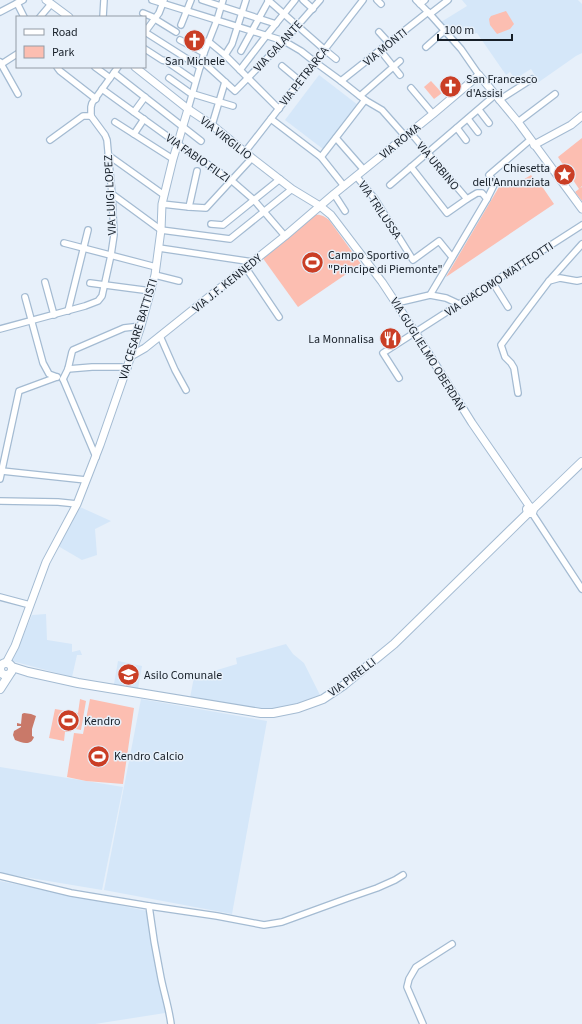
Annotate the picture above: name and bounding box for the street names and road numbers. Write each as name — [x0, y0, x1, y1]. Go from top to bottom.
street label: VIA GALANTE — [250, 17, 307, 76]
street label: VIA MONTI — [360, 24, 411, 70]
street label: VIA PETRARCA — [276, 43, 333, 110]
street label: VIA VIRGILIO — [196, 113, 255, 164]
street label: VIA ROMA — [376, 119, 425, 163]
street label: VIA FABIO FILZI — [162, 130, 233, 187]
street label: VIA URBINO — [412, 138, 463, 194]
street label: VIA LUIGI LOPEZ — [100, 154, 121, 236]
street label: VIA TRILUSSA — [354, 178, 406, 243]
street label: VIA GIACOMO MATTEOTTI — [442, 238, 557, 321]
street label: VIA J.F. KENNEDY — [189, 250, 266, 317]
street label: VIA CESARE BATTISTI — [115, 277, 162, 382]
street label: VIA GUGLIELMO OBERDAN — [386, 294, 469, 414]
street label: VIA PIRELLI — [325, 654, 380, 701]

